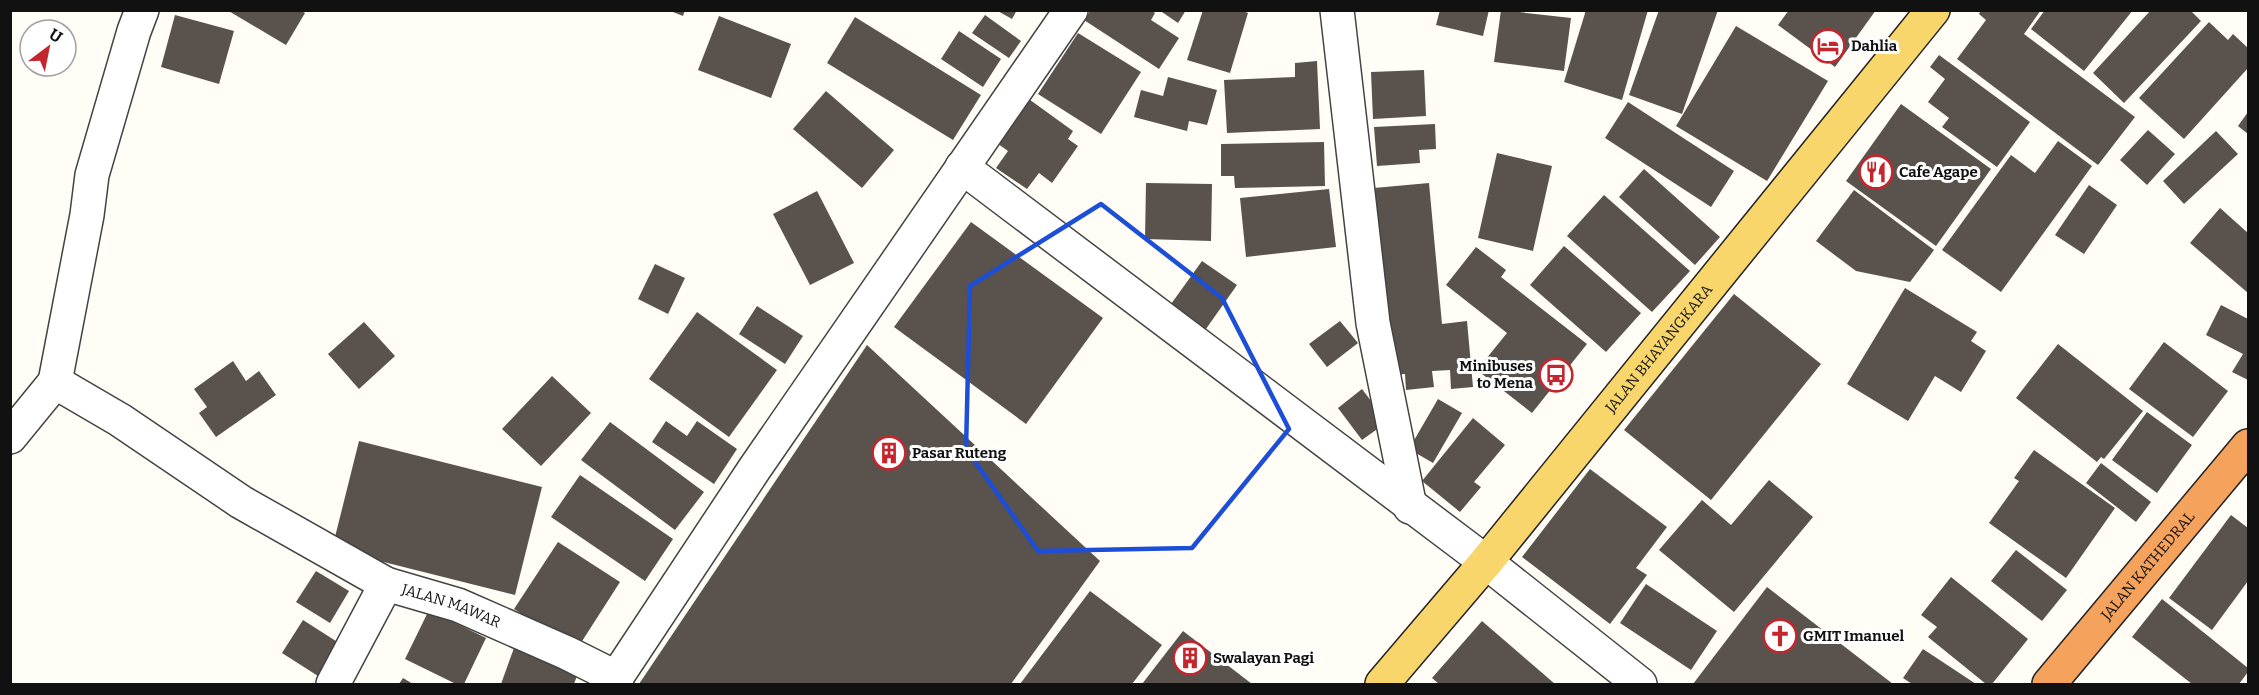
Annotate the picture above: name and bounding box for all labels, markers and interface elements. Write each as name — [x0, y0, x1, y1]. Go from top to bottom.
north arrow — [18, 18, 78, 78]
text: U — [46, 25, 66, 47]
hotel icon: Dahlia — [1810, 28, 1846, 64]
place label: Dahlia — [1851, 37, 1898, 55]
restaurant icon: Cafe Agape — [1858, 154, 1894, 190]
place label: Cafe Agape — [1899, 163, 1978, 181]
street label: JALAN BHAYANGKARA — [1601, 280, 1716, 417]
place label: Minibuses to Mena — [1459, 357, 1534, 392]
bus stop icon: Minibuses to Mena — [1538, 357, 1574, 393]
building icon: Pasar Ruteng — [871, 435, 907, 471]
place label: Pasar Ruteng — [912, 444, 1007, 462]
street label: JALAN KATHEDRAL — [2097, 508, 2198, 625]
street label: JALAN MAWAR — [399, 580, 504, 632]
church icon: GMIT Imanuel — [1762, 618, 1798, 654]
place label: GMIT Imanuel — [1803, 627, 1904, 645]
building icon: Swalayan Pagi — [1172, 640, 1208, 676]
place label: Swalayan Pagi — [1213, 649, 1314, 667]

